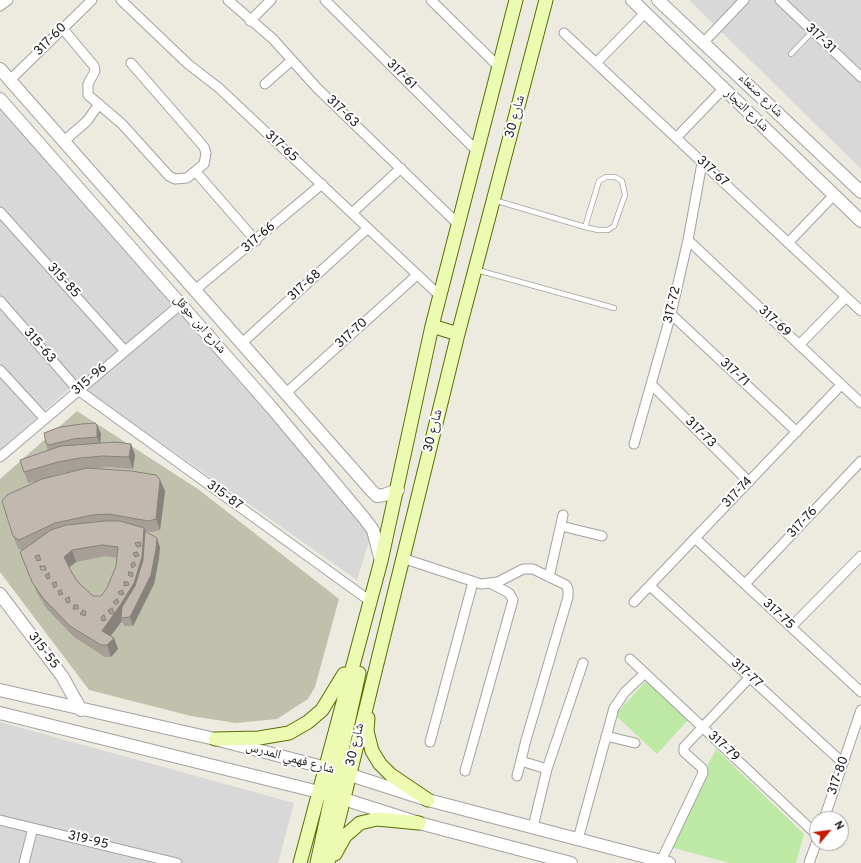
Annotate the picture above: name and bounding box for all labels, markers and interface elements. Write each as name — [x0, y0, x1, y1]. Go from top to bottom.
street label: 317-60 — [31, 20, 71, 60]
street label: 317-31 — [801, 21, 839, 57]
street label: 317-61 — [383, 57, 419, 93]
street label: شارع صنعاء — [734, 71, 786, 121]
street label: شارع التجار — [721, 86, 771, 136]
street label: 317-63 — [322, 93, 362, 131]
street label: شارع 30 — [503, 94, 529, 140]
street label: 317-65 — [261, 128, 301, 166]
street label: 317-67 — [693, 153, 731, 191]
street label: 317-66 — [239, 219, 279, 257]
street label: 315-85 — [43, 260, 83, 302]
street label: 317-68 — [285, 267, 325, 305]
street label: 317-72 — [661, 285, 685, 325]
street label: شارع ابن حوقل — [169, 292, 229, 358]
street label: 317-69 — [754, 303, 794, 341]
street label: 317-70 — [333, 315, 371, 353]
street label: 315-63 — [20, 325, 58, 367]
street label: 317-71 — [716, 355, 752, 391]
street label: 315-96 — [69, 361, 111, 399]
street label: شارع 30 — [421, 408, 447, 454]
street label: 317-73 — [681, 414, 719, 452]
street label: 317-74 — [720, 474, 756, 512]
street label: 315-87 — [203, 478, 245, 514]
street label: 317-76 — [785, 504, 821, 542]
street label: 317-75 — [759, 596, 797, 634]
street label: 315-55 — [24, 630, 62, 672]
street label: 317-77 — [727, 656, 765, 692]
street label: شارع 30 — [343, 722, 369, 768]
street label: 317-79 — [704, 728, 742, 766]
street label: شارع فهمي المدرس — [244, 740, 336, 778]
street label: 317-80 — [825, 755, 853, 797]
north arrow — [809, 811, 849, 851]
text: N — [831, 819, 847, 833]
street label: 319-95 — [66, 828, 110, 854]

